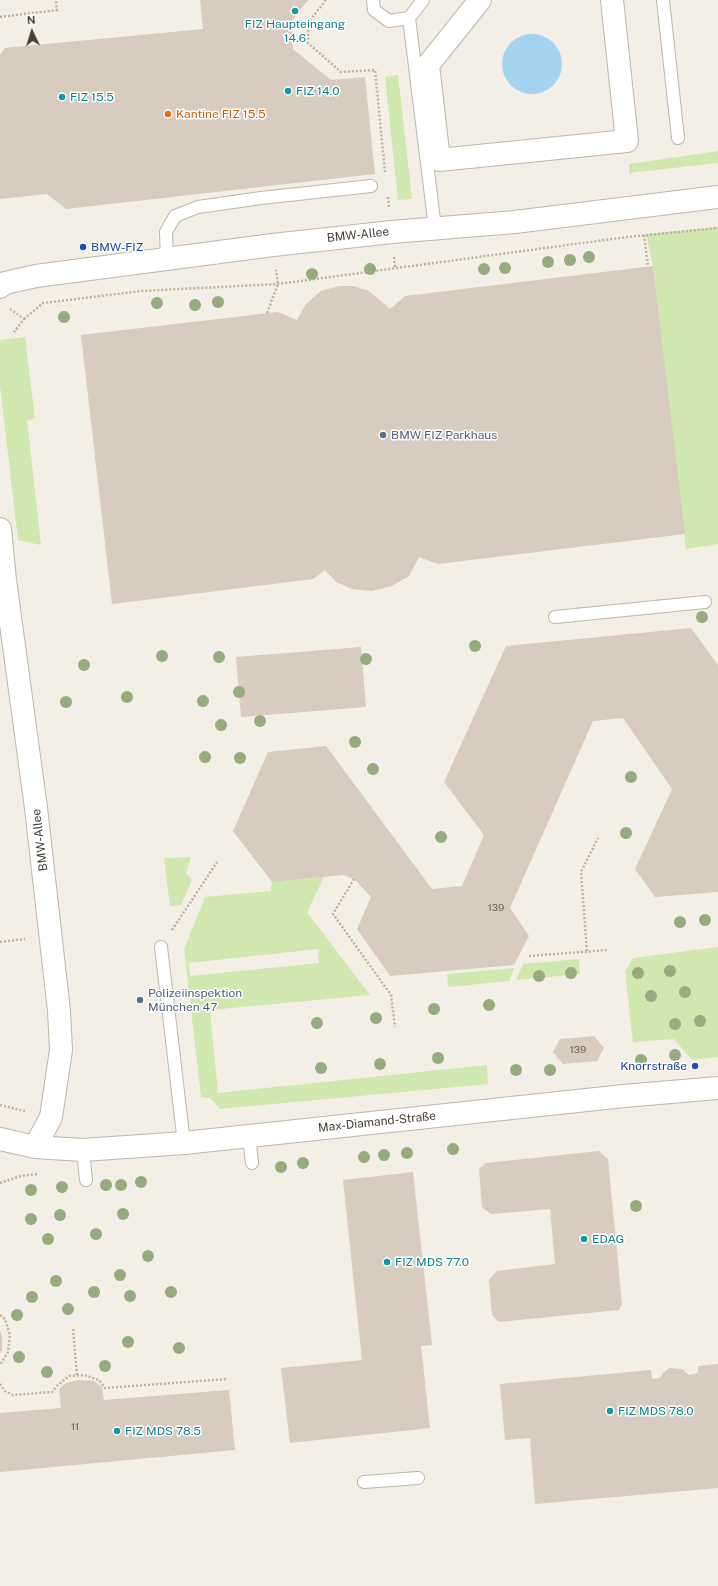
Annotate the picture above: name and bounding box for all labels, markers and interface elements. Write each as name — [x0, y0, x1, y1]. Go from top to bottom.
marker: FIZ Haupteingang 14.6 — [290, 6, 300, 16]
north arrow — [12, 12, 52, 52]
text: N — [26, 14, 36, 26]
place label: FIZ Haupteingang 14.6 — [245, 17, 345, 45]
place label: FIZ 14.0 — [296, 84, 340, 98]
marker: FIZ 14.0 — [283, 86, 293, 96]
place label: FIZ 15.5 — [70, 90, 114, 104]
marker: FIZ 15.5 — [57, 92, 67, 102]
place label: Kantine FIZ 15.5 — [176, 107, 266, 121]
marker: Kantine FIZ 15.5 — [163, 109, 173, 119]
street label: BMW-Allee — [326, 225, 390, 245]
place label: BMW-FIZ — [91, 240, 143, 254]
marker: BMW-FIZ — [78, 242, 88, 252]
place label: BMW FIZ Parkhaus — [391, 428, 497, 442]
marker: BMW FIZ Parkhaus — [378, 430, 388, 440]
street label: BMW-Allee — [29, 808, 51, 872]
house number: 139 — [488, 902, 504, 914]
place label: Polizeiinspektion München 47 — [148, 986, 242, 1014]
marker: Polizeiinspektion München 47 — [135, 995, 145, 1005]
house number: 139 — [570, 1044, 586, 1056]
place label: Knorrstraße — [620, 1059, 687, 1073]
marker: Knorrstraße — [690, 1061, 700, 1071]
street label: Max-Diamand-Straße — [317, 1109, 437, 1135]
place label: EDAG — [592, 1232, 624, 1246]
marker: EDAG — [579, 1234, 589, 1244]
place label: FIZ MDS 77.0 — [395, 1255, 469, 1269]
marker: FIZ MDS 77.0 — [382, 1257, 392, 1267]
place label: FIZ MDS 78.0 — [618, 1404, 694, 1418]
marker: FIZ MDS 78.0 — [605, 1406, 615, 1416]
house number: 11 — [71, 1421, 79, 1433]
place label: FIZ MDS 78.5 — [125, 1424, 201, 1438]
marker: FIZ MDS 78.5 — [112, 1426, 122, 1436]

